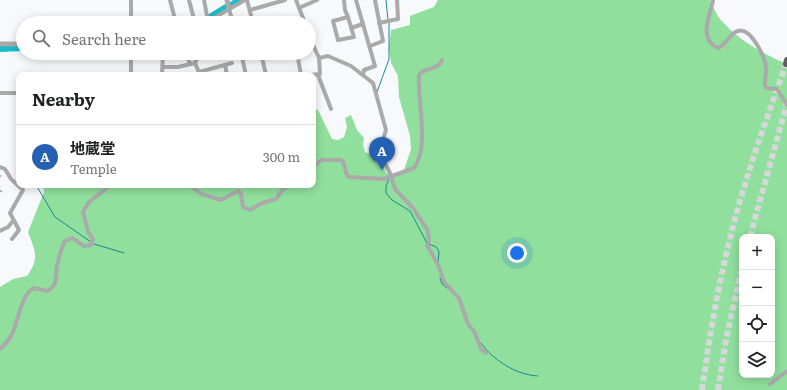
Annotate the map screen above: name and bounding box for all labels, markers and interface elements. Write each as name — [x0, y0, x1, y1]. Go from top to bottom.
search box — [16, 16, 316, 60]
icon: search — [30, 27, 52, 49]
text: Search here — [62, 27, 146, 50]
text: Nearby — [32, 86, 95, 111]
text: 地蔵堂 — [70, 136, 115, 159]
pin: A — [369, 137, 395, 170]
text: A — [40, 147, 50, 166]
text: 300 m — [263, 147, 300, 166]
text: Temple — [70, 159, 117, 178]
map controls — [739, 234, 775, 378]
button: + — [739, 234, 775, 270]
your location — [507, 243, 527, 263]
button: − — [739, 270, 775, 306]
button: locate — [739, 306, 775, 342]
button: layers — [739, 342, 775, 378]

